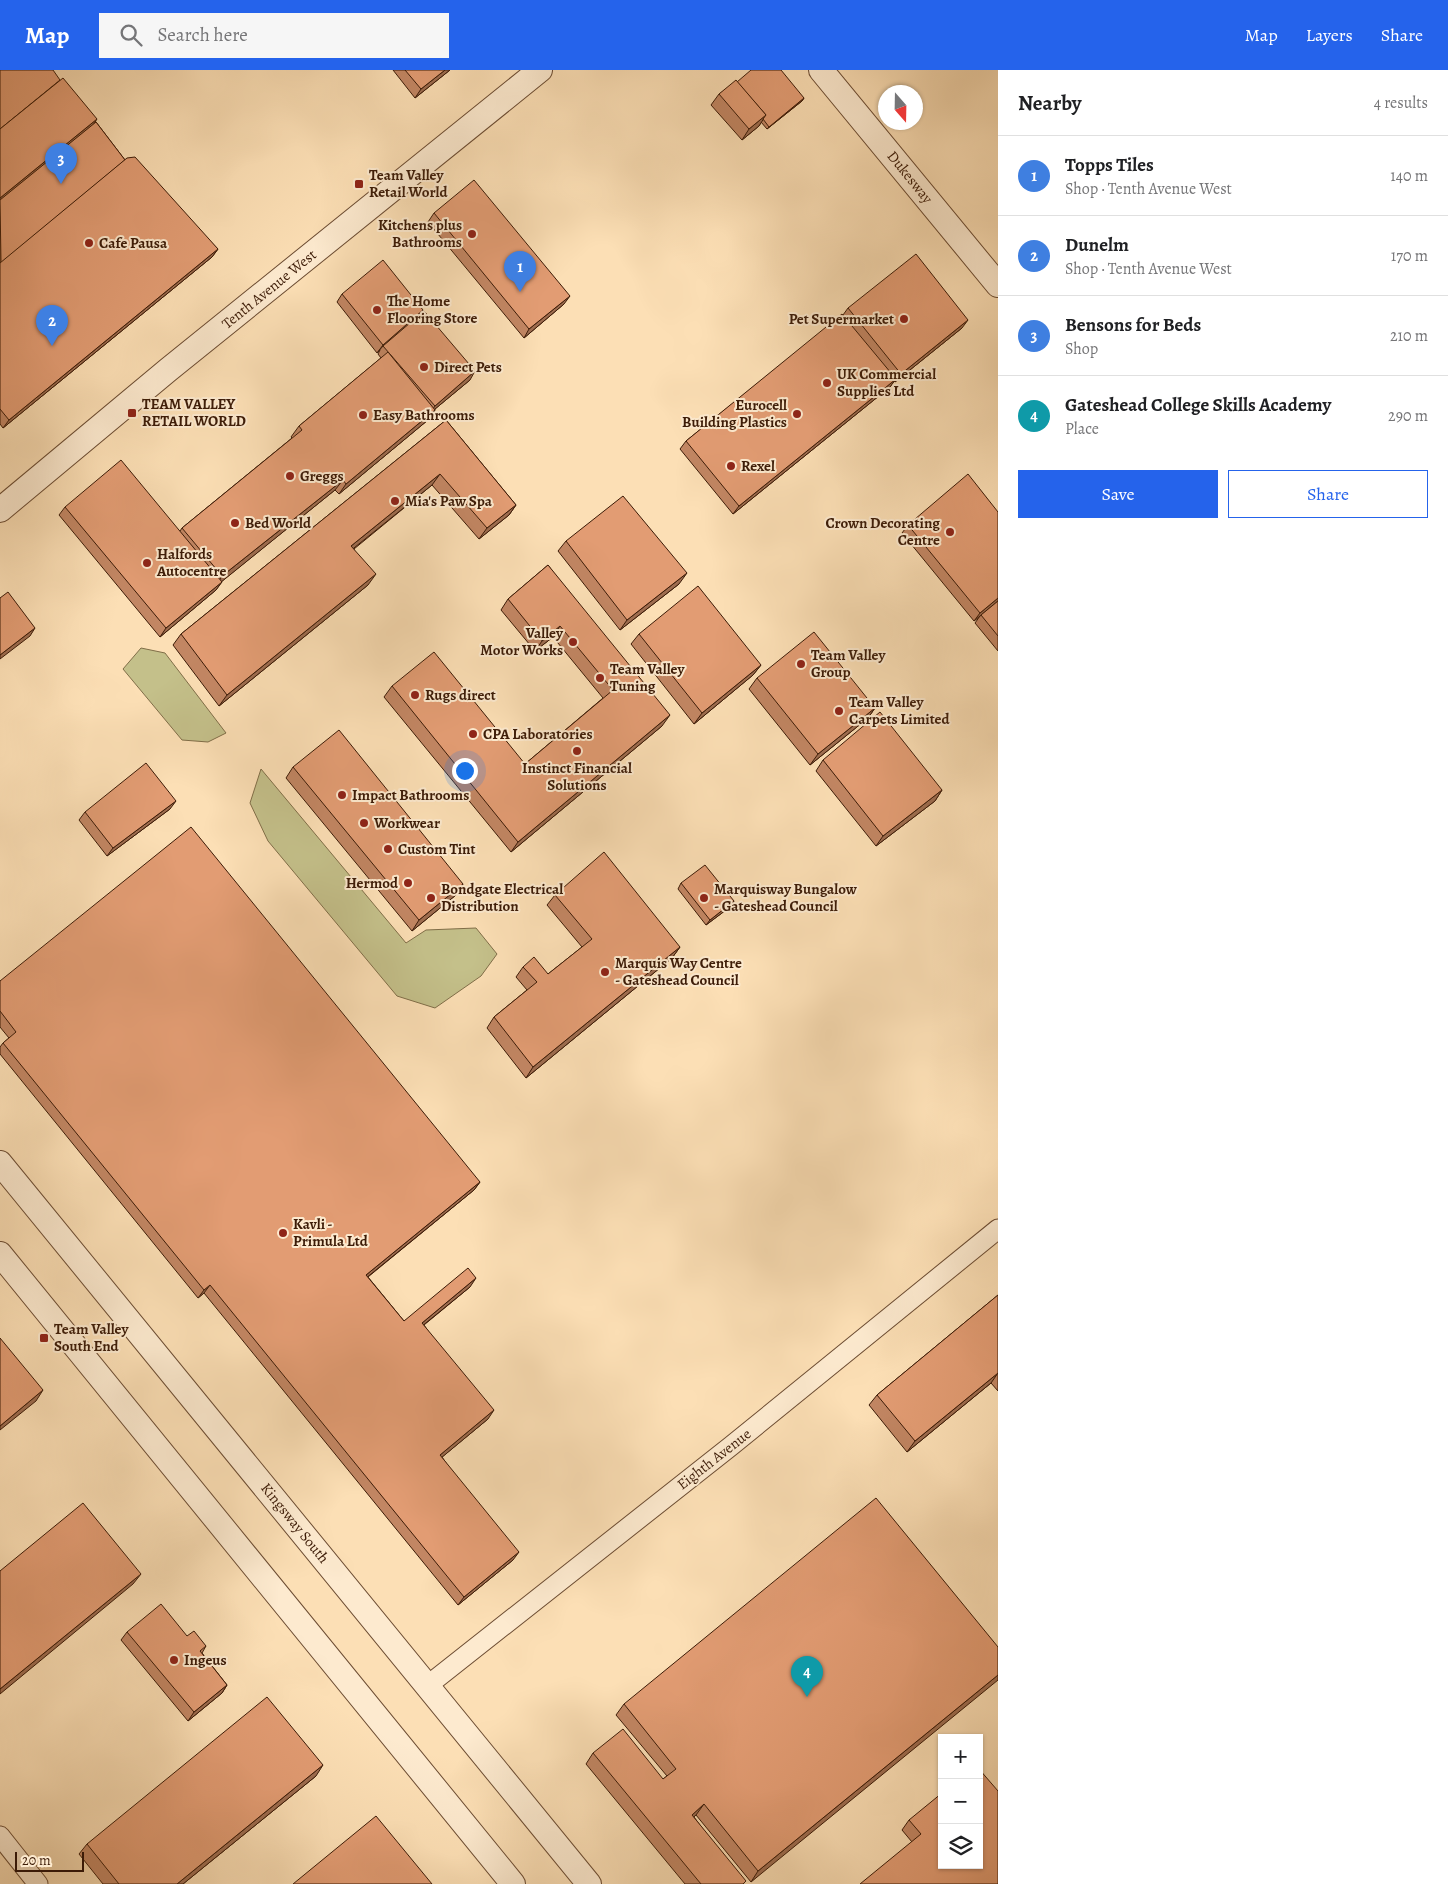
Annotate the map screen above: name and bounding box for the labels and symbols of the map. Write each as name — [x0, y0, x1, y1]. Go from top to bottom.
north arrow — [878, 85, 923, 130]
pin: 3 — [45, 143, 77, 184]
street label: Dukesway — [883, 146, 938, 208]
place label: Team Valley Retail World — [369, 165, 448, 202]
marker: Team Valley Retail World — [353, 178, 365, 190]
place label: Kitchens plus Bathrooms — [378, 215, 462, 252]
marker: Kitchens plus Bathrooms — [466, 228, 478, 240]
place label: Cafe Pausa — [99, 233, 168, 253]
marker: Cafe Pausa — [83, 237, 95, 249]
street label: Tenth Avenue West — [217, 245, 321, 333]
pin: 1 — [504, 251, 536, 292]
place label: The Home Flooring Store — [387, 291, 478, 328]
marker: The Home Flooring Store — [371, 304, 383, 316]
pin: 2 — [36, 305, 68, 346]
place label: Pet Supermarket — [789, 309, 894, 329]
marker: Pet Supermarket — [898, 313, 910, 325]
place label: Direct Pets — [434, 357, 502, 377]
marker: Direct Pets — [418, 361, 430, 373]
place label: UK Commercial Supplies Ltd — [837, 364, 936, 401]
marker: UK Commercial Supplies Ltd — [821, 377, 833, 389]
place label: TEAM VALLEY RETAIL WORLD — [142, 394, 246, 431]
place label: Eurocell Building Plastics — [682, 395, 787, 432]
place label: Easy Bathrooms — [373, 405, 475, 425]
marker: TEAM VALLEY RETAIL WORLD — [126, 407, 138, 419]
marker: Eurocell Building Plastics — [791, 408, 803, 420]
marker: Easy Bathrooms — [357, 409, 369, 421]
place label: Rexel — [741, 456, 775, 476]
marker: Rexel — [725, 460, 737, 472]
place label: Greggs — [300, 466, 344, 486]
marker: Greggs — [284, 470, 296, 482]
place label: Mia's Paw Spa — [405, 491, 493, 511]
marker: Mia's Paw Spa — [389, 495, 401, 507]
place label: Bed World — [245, 513, 312, 533]
place label: Crown Decorating Centre — [825, 513, 940, 550]
marker: Bed World — [229, 517, 241, 529]
marker: Crown Decorating Centre — [944, 526, 956, 538]
place label: Halfords Autocentre — [156, 544, 227, 581]
marker: Halfords Autocentre — [141, 557, 153, 569]
place label: Valley Motor Works — [480, 623, 564, 660]
marker: Valley Motor Works — [567, 636, 579, 648]
place label: Team Valley Group — [811, 645, 887, 682]
marker: Team Valley Group — [795, 658, 807, 670]
place label: Team Valley Tuning — [610, 659, 686, 696]
marker: Team Valley Tuning — [594, 672, 606, 684]
place label: Rugs direct — [425, 685, 496, 705]
marker: Rugs direct — [409, 689, 421, 701]
place label: Team Valley Carpets Limited — [849, 692, 951, 729]
marker: Team Valley Carpets Limited — [833, 705, 845, 717]
place label: CPA Laboratories — [483, 724, 593, 744]
marker: CPA Laboratories — [467, 728, 479, 740]
marker: Instinct Financial Solutions — [571, 745, 583, 757]
your location — [452, 758, 478, 784]
place label: Instinct Financial Solutions — [522, 758, 632, 795]
place label: Impact Bathrooms — [352, 785, 469, 805]
marker: Impact Bathrooms — [336, 789, 348, 801]
place label: Workwear — [373, 813, 440, 833]
marker: Workwear — [358, 817, 370, 829]
place label: Custom Tint — [398, 839, 476, 859]
marker: Custom Tint — [382, 843, 394, 855]
place label: Hermod — [346, 873, 399, 893]
marker: Hermod — [402, 877, 414, 889]
place label: Bondgate Electrical Distribution — [441, 879, 563, 916]
place label: Marquisway Bungalow - Gateshead Council — [714, 879, 858, 916]
marker: Bondgate Electrical Distribution — [425, 892, 437, 904]
marker: Marquisway Bungalow - Gateshead Council — [698, 892, 710, 904]
place label: Marquis Way Centre - Gateshead Council — [615, 953, 742, 990]
marker: Marquis Way Centre - Gateshead Council — [599, 966, 611, 978]
place label: Kavli - Primula Ltd — [293, 1214, 369, 1251]
marker: Kavli - Primula Ltd — [277, 1227, 289, 1239]
place label: Team Valley South End — [54, 1319, 130, 1356]
marker: Team Valley South End — [38, 1332, 50, 1344]
street label: Eighth Avenue — [673, 1424, 755, 1494]
street label: Kingsway South — [256, 1479, 334, 1567]
place label: Ingeus — [184, 1650, 227, 1670]
marker: Ingeus — [168, 1654, 180, 1666]
pin: 4 — [791, 1656, 823, 1697]
scale bar — [15, 1849, 84, 1872]

